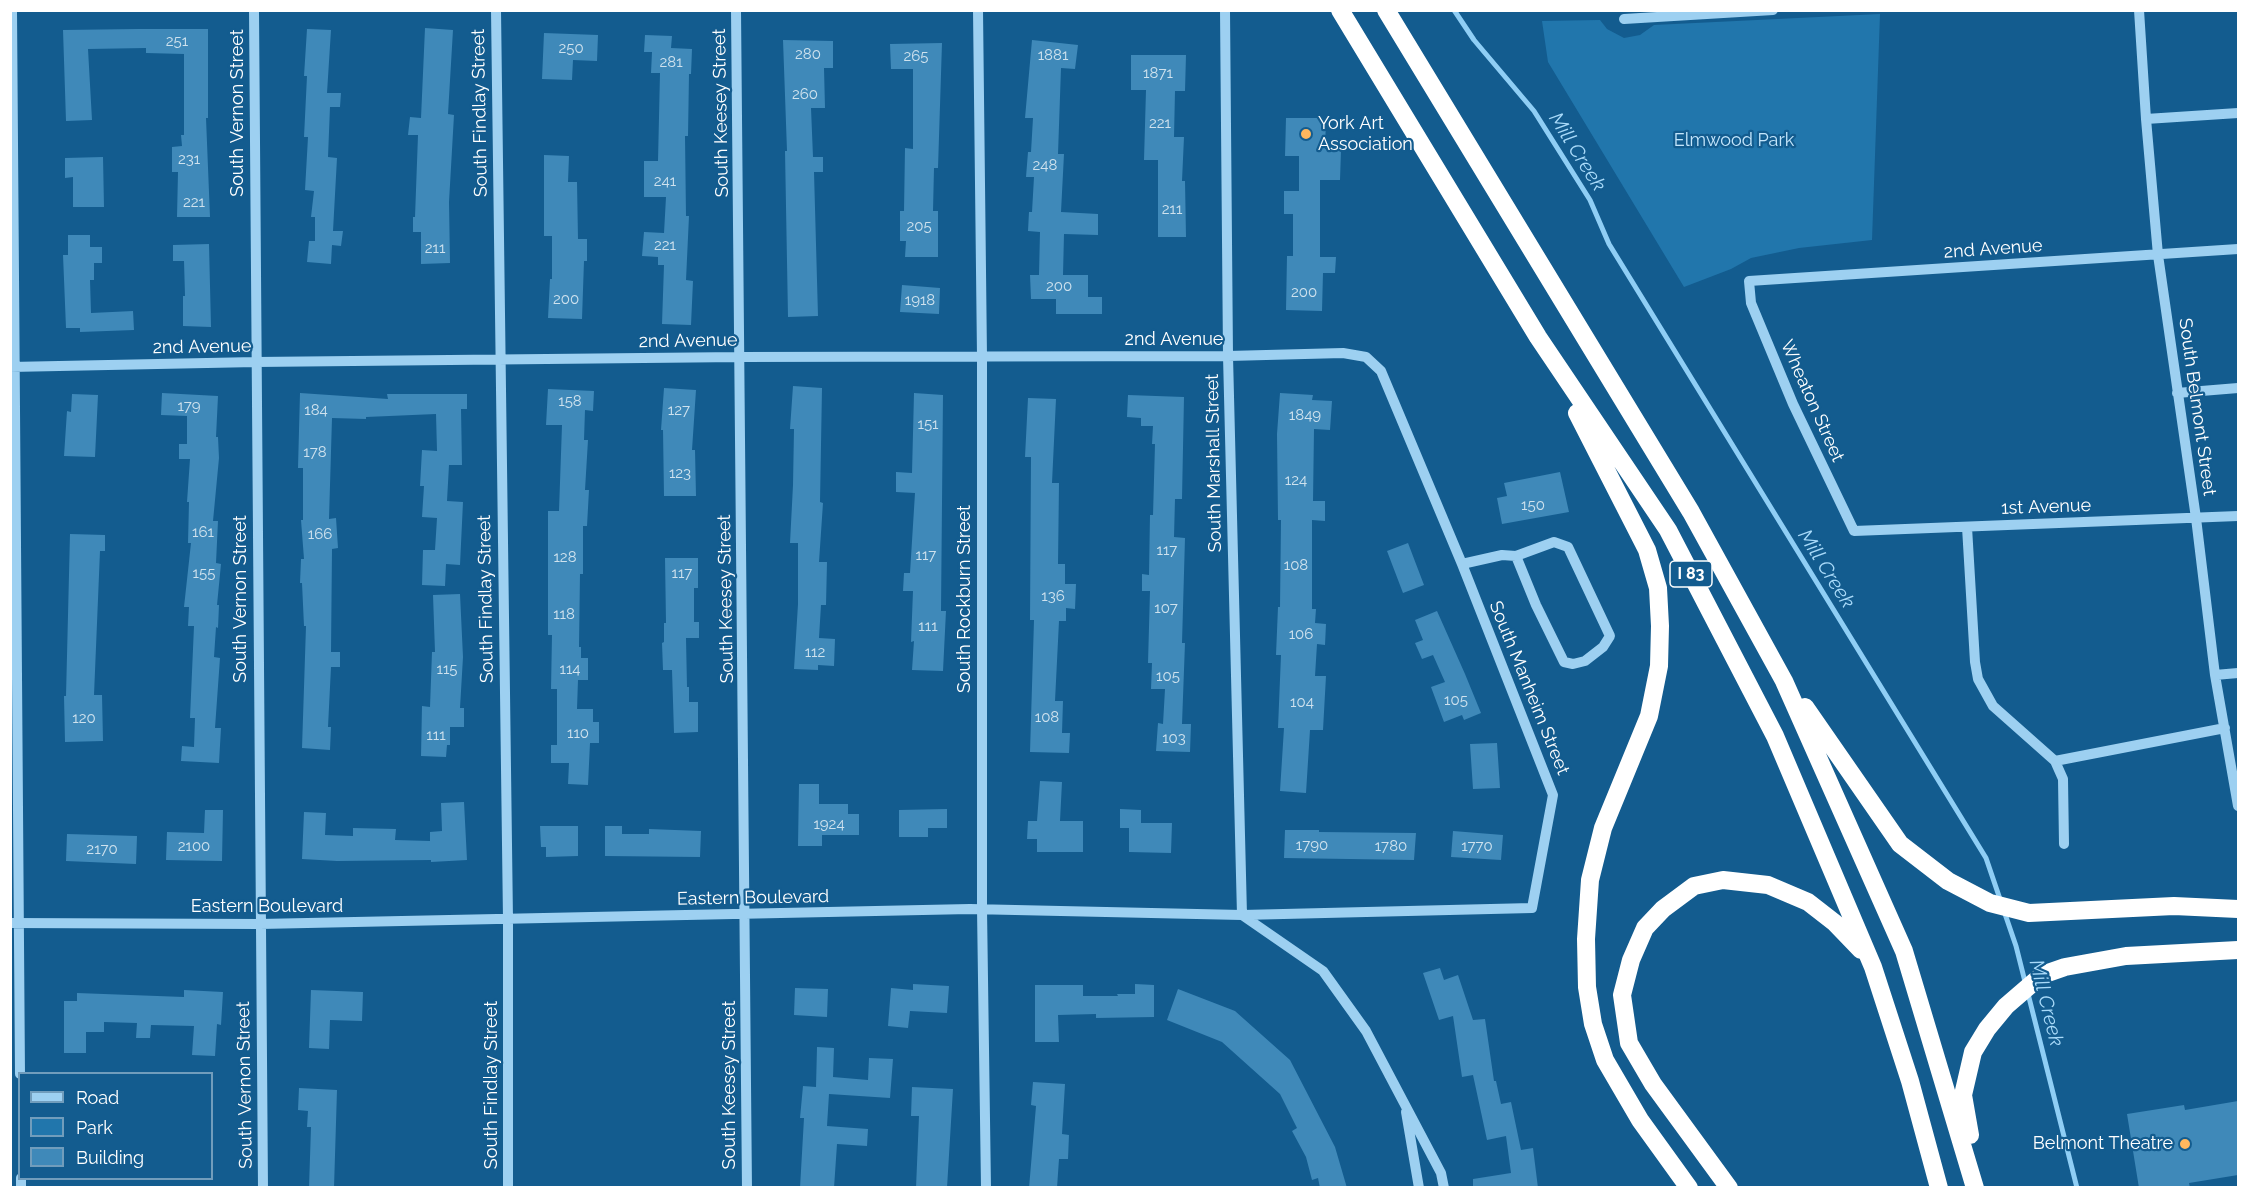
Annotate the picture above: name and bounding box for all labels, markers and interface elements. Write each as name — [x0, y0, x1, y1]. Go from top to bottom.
street label: South Keesey Street — [709, 28, 733, 198]
street label: South Vernon Street — [227, 29, 249, 197]
street label: South Findlay Street — [468, 29, 492, 197]
house number: 251 — [166, 32, 188, 50]
house number: 250 — [558, 39, 584, 57]
house number: 280 — [795, 45, 821, 63]
house number: 1881 — [1038, 46, 1068, 64]
house number: 265 — [903, 47, 929, 65]
house number: 281 — [659, 53, 683, 71]
house number: 1871 — [1143, 64, 1173, 82]
house number: 260 — [792, 85, 818, 103]
water label: Mill Creek — [1543, 108, 1611, 196]
place label: York Art Association — [1318, 113, 1413, 156]
house number: 221 — [1149, 114, 1171, 132]
marker: York Art Association — [1299, 127, 1313, 141]
park label: Elmwood Park — [1674, 130, 1794, 152]
house number: 231 — [178, 150, 200, 168]
house number: 248 — [1033, 156, 1057, 174]
house number: 241 — [654, 172, 676, 190]
house number: 221 — [183, 193, 205, 211]
house number: 211 — [1162, 200, 1182, 218]
house number: 205 — [906, 217, 932, 235]
street label: 2nd Avenue — [1943, 235, 2043, 263]
house number: 221 — [654, 236, 676, 254]
house number: 211 — [425, 239, 445, 257]
house number: 200 — [1046, 277, 1072, 295]
house number: 200 — [1291, 283, 1317, 301]
house number: 200 — [553, 290, 579, 308]
house number: 1918 — [905, 291, 935, 309]
street label: South Belmont Street — [2174, 317, 2220, 497]
street label: 2nd Avenue — [638, 329, 738, 353]
street label: 2nd Avenue — [1125, 329, 1223, 351]
street label: 2nd Avenue — [152, 335, 252, 359]
street label: Wheaton Street — [1775, 337, 1849, 465]
street label: South Marshall Street — [1202, 374, 1226, 552]
house number: 158 — [558, 392, 582, 410]
house number: 179 — [177, 397, 201, 415]
house number: 184 — [304, 401, 328, 419]
house number: 127 — [668, 401, 690, 419]
house number: 1849 — [1289, 406, 1321, 424]
house number: 151 — [917, 415, 939, 433]
house number: 178 — [303, 443, 327, 461]
house number: 123 — [669, 464, 691, 482]
house number: 124 — [1285, 471, 1307, 489]
street label: 1st Avenue — [2001, 495, 2091, 519]
house number: 150 — [1521, 496, 1545, 514]
street label: South Rockburn Street — [954, 505, 976, 693]
street label: South Keesey Street — [714, 514, 738, 684]
street label: South Vernon Street — [230, 515, 252, 683]
street label: South Findlay Street — [474, 515, 498, 683]
house number: 161 — [192, 523, 214, 541]
house number: 166 — [308, 525, 332, 543]
water label: Mill Creek — [1792, 525, 1860, 613]
house number: 117 — [1157, 541, 1177, 559]
house number: 117 — [916, 546, 936, 564]
house number: 128 — [553, 548, 577, 566]
house number: 108 — [1284, 556, 1308, 574]
road number: I 83 — [1670, 561, 1712, 587]
house number: 155 — [193, 564, 215, 582]
house number: 117 — [672, 564, 692, 582]
house number: 136 — [1041, 587, 1065, 605]
street label: South Manheim Street — [1484, 598, 1574, 778]
house number: 107 — [1154, 599, 1178, 617]
house number: 118 — [553, 605, 575, 623]
house number: 111 — [918, 617, 938, 635]
house number: 106 — [1289, 625, 1313, 643]
house number: 112 — [805, 643, 825, 661]
house number: 115 — [436, 660, 458, 678]
house number: 114 — [559, 660, 581, 678]
house number: 105 — [1156, 667, 1180, 685]
house number: 105 — [1444, 691, 1468, 709]
house number: 104 — [1290, 693, 1314, 711]
house number: 108 — [1035, 708, 1059, 726]
house number: 120 — [72, 709, 96, 727]
house number: 110 — [567, 724, 589, 742]
house number: 111 — [426, 726, 446, 744]
house number: 103 — [1162, 729, 1186, 747]
house number: 1924 — [813, 815, 845, 833]
house number: 1790 — [1296, 836, 1328, 854]
house number: 2100 — [178, 837, 210, 855]
house number: 1780 — [1375, 837, 1407, 855]
house number: 1770 — [1461, 837, 1493, 855]
house number: 2170 — [86, 840, 118, 858]
street label: Eastern Boulevard — [677, 886, 829, 910]
street label: Eastern Boulevard — [191, 896, 343, 918]
water label: Mill Creek — [2024, 957, 2068, 1049]
street label: South Vernon Street — [233, 1001, 257, 1169]
street label: South Findlay Street — [481, 1001, 503, 1169]
street label: South Keesey Street — [719, 1001, 741, 1169]
legend — [18, 1072, 213, 1180]
text: Road — [76, 1087, 119, 1108]
text: Park — [76, 1117, 113, 1138]
place label: Belmont Theatre — [2033, 1133, 2173, 1155]
marker: Belmont Theatre — [2178, 1137, 2192, 1151]
text: Building — [76, 1147, 144, 1168]

